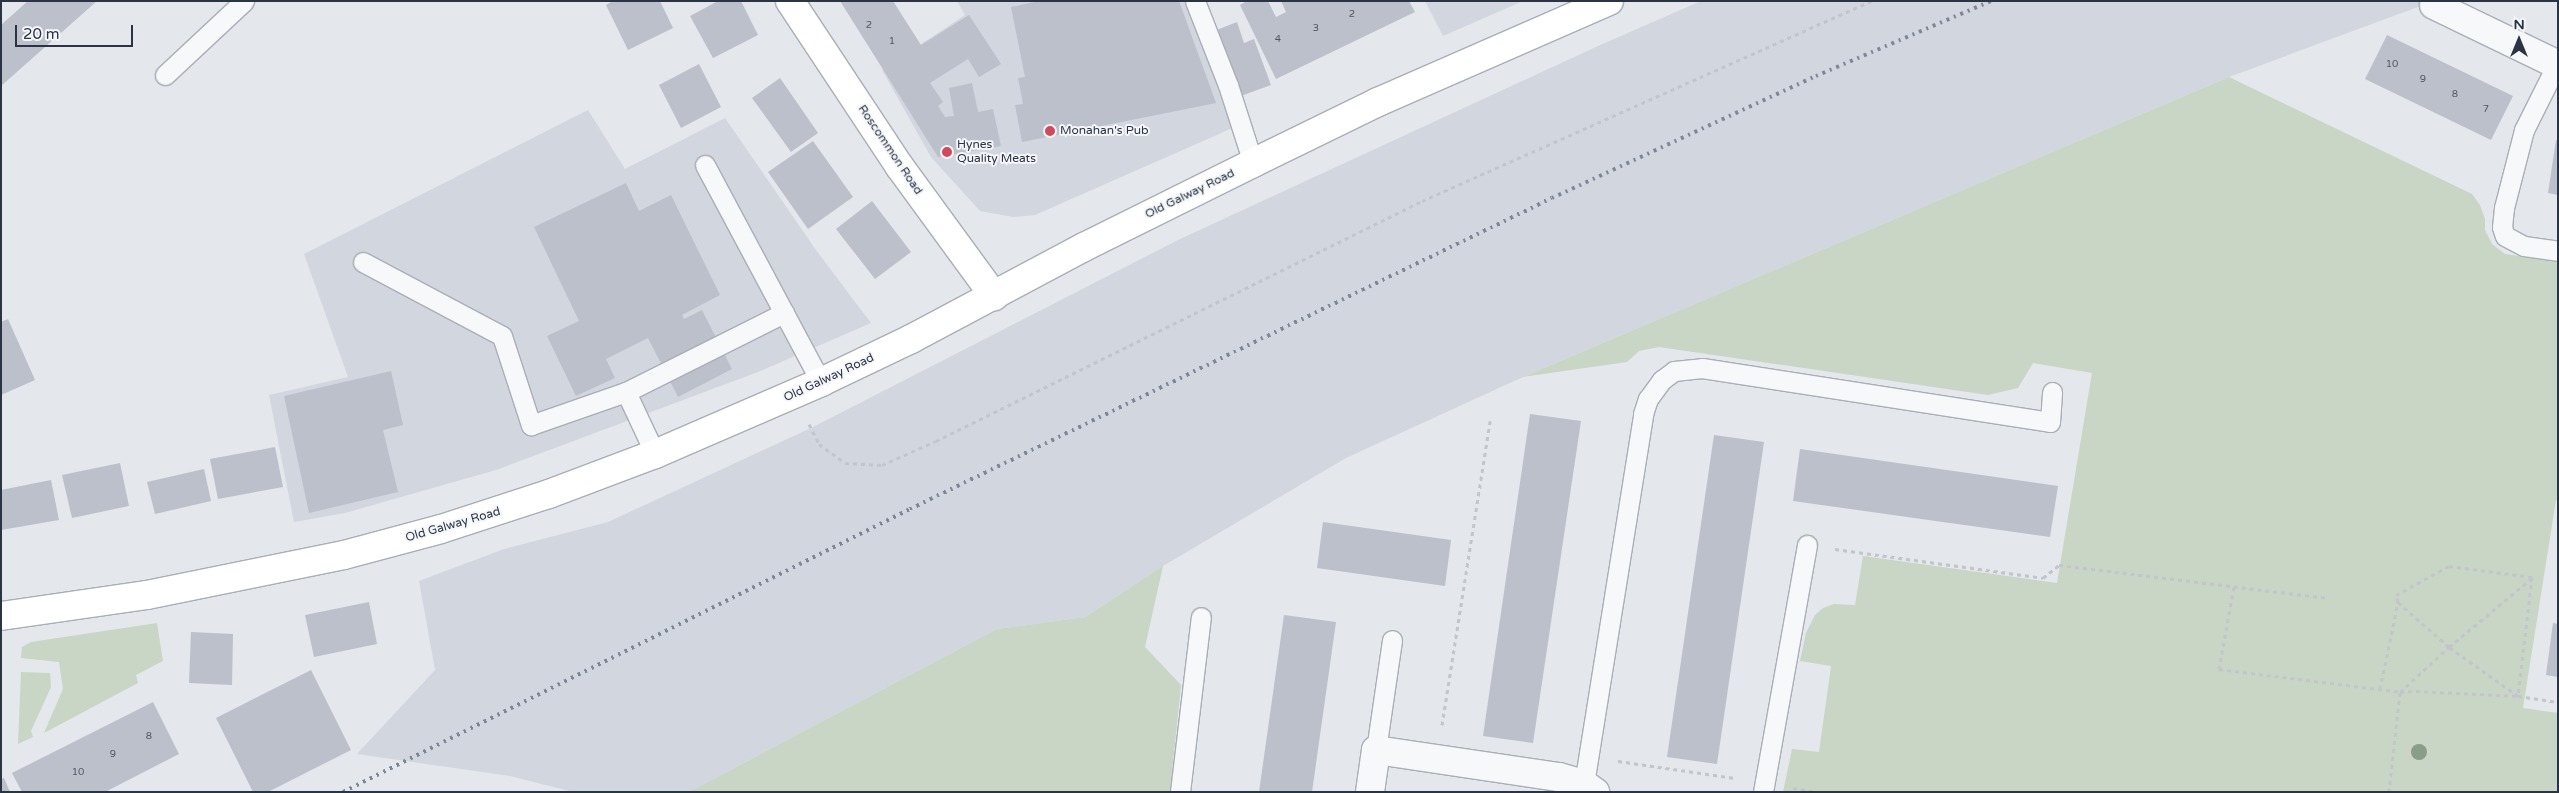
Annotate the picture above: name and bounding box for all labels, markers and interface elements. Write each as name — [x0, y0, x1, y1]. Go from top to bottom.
house number: 2 — [1349, 9, 1355, 21]
scale bar — [18, 15, 135, 47]
north arrow — [2494, 15, 2544, 65]
text: N — [2513, 16, 2525, 33]
house number: 2 — [866, 20, 872, 32]
house number: 3 — [1313, 23, 1319, 35]
text: 20 m — [23, 25, 60, 43]
house number: 4 — [1275, 34, 1281, 46]
house number: 1 — [889, 36, 895, 48]
house number: 10 — [2386, 59, 2398, 71]
house number: 9 — [2420, 74, 2426, 86]
house number: 8 — [2452, 89, 2458, 101]
street label: Roscommon Road — [855, 102, 925, 198]
house number: 7 — [2483, 104, 2489, 116]
place label: Monahan's Pub — [1060, 124, 1149, 138]
marker: Monahan's Pub — [1044, 125, 1056, 137]
place label: Hynes Quality Meats — [957, 138, 1036, 166]
marker: Hynes Quality Meats — [941, 146, 953, 158]
street label: Old Galway Road — [1143, 166, 1237, 222]
street label: Old Galway Road — [782, 351, 876, 405]
street label: Old Galway Road — [404, 505, 502, 545]
house number: 8 — [146, 731, 152, 743]
house number: 9 — [110, 749, 116, 761]
house number: 10 — [72, 767, 84, 779]

